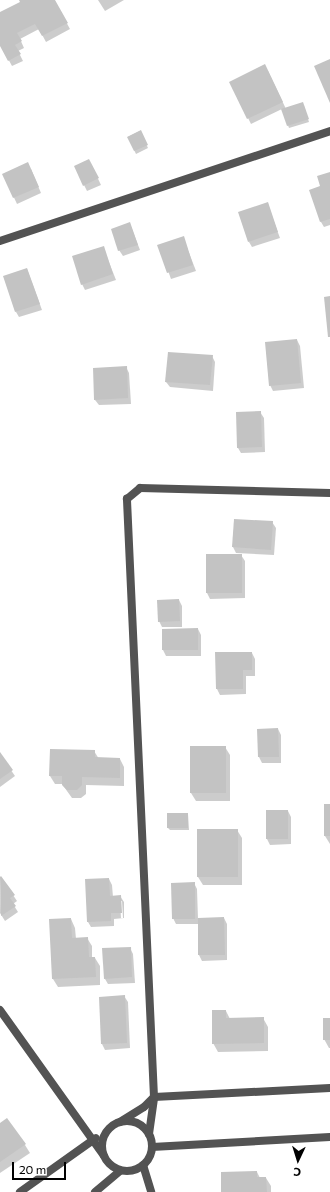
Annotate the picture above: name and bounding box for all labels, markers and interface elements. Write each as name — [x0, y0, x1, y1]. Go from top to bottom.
north arrow — [278, 1140, 318, 1180]
scale bar — [14, 1154, 68, 1180]
text: 20 m — [19, 1162, 46, 1176]
text: С — [293, 1166, 301, 1179]

